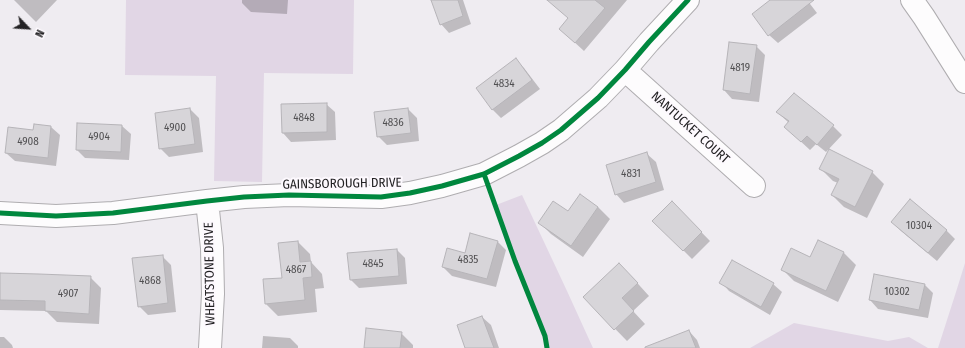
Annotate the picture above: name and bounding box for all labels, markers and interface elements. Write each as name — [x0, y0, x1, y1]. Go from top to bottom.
north arrow — [8, 8, 48, 48]
text: N — [32, 28, 47, 39]
house number: 4819 — [730, 61, 750, 75]
house number: 4834 — [493, 77, 515, 91]
street label: NANTUCKET COURT — [648, 89, 732, 167]
house number: 4848 — [293, 111, 315, 125]
house number: 4836 — [382, 116, 404, 130]
house number: 4900 — [164, 121, 186, 135]
house number: 4904 — [88, 130, 110, 144]
house number: 4908 — [17, 135, 39, 149]
house number: 4831 — [621, 167, 641, 181]
street label: GAINSBOROUGH DRIVE — [282, 175, 402, 193]
house number: 10304 — [906, 219, 932, 233]
street label: WHEATSTONE DRIVE — [201, 222, 219, 326]
house number: 4835 — [458, 253, 478, 267]
house number: 4845 — [362, 257, 384, 271]
house number: 4867 — [286, 263, 306, 277]
house number: 4868 — [139, 274, 161, 288]
house number: 10302 — [884, 285, 910, 299]
house number: 4907 — [58, 287, 78, 301]

